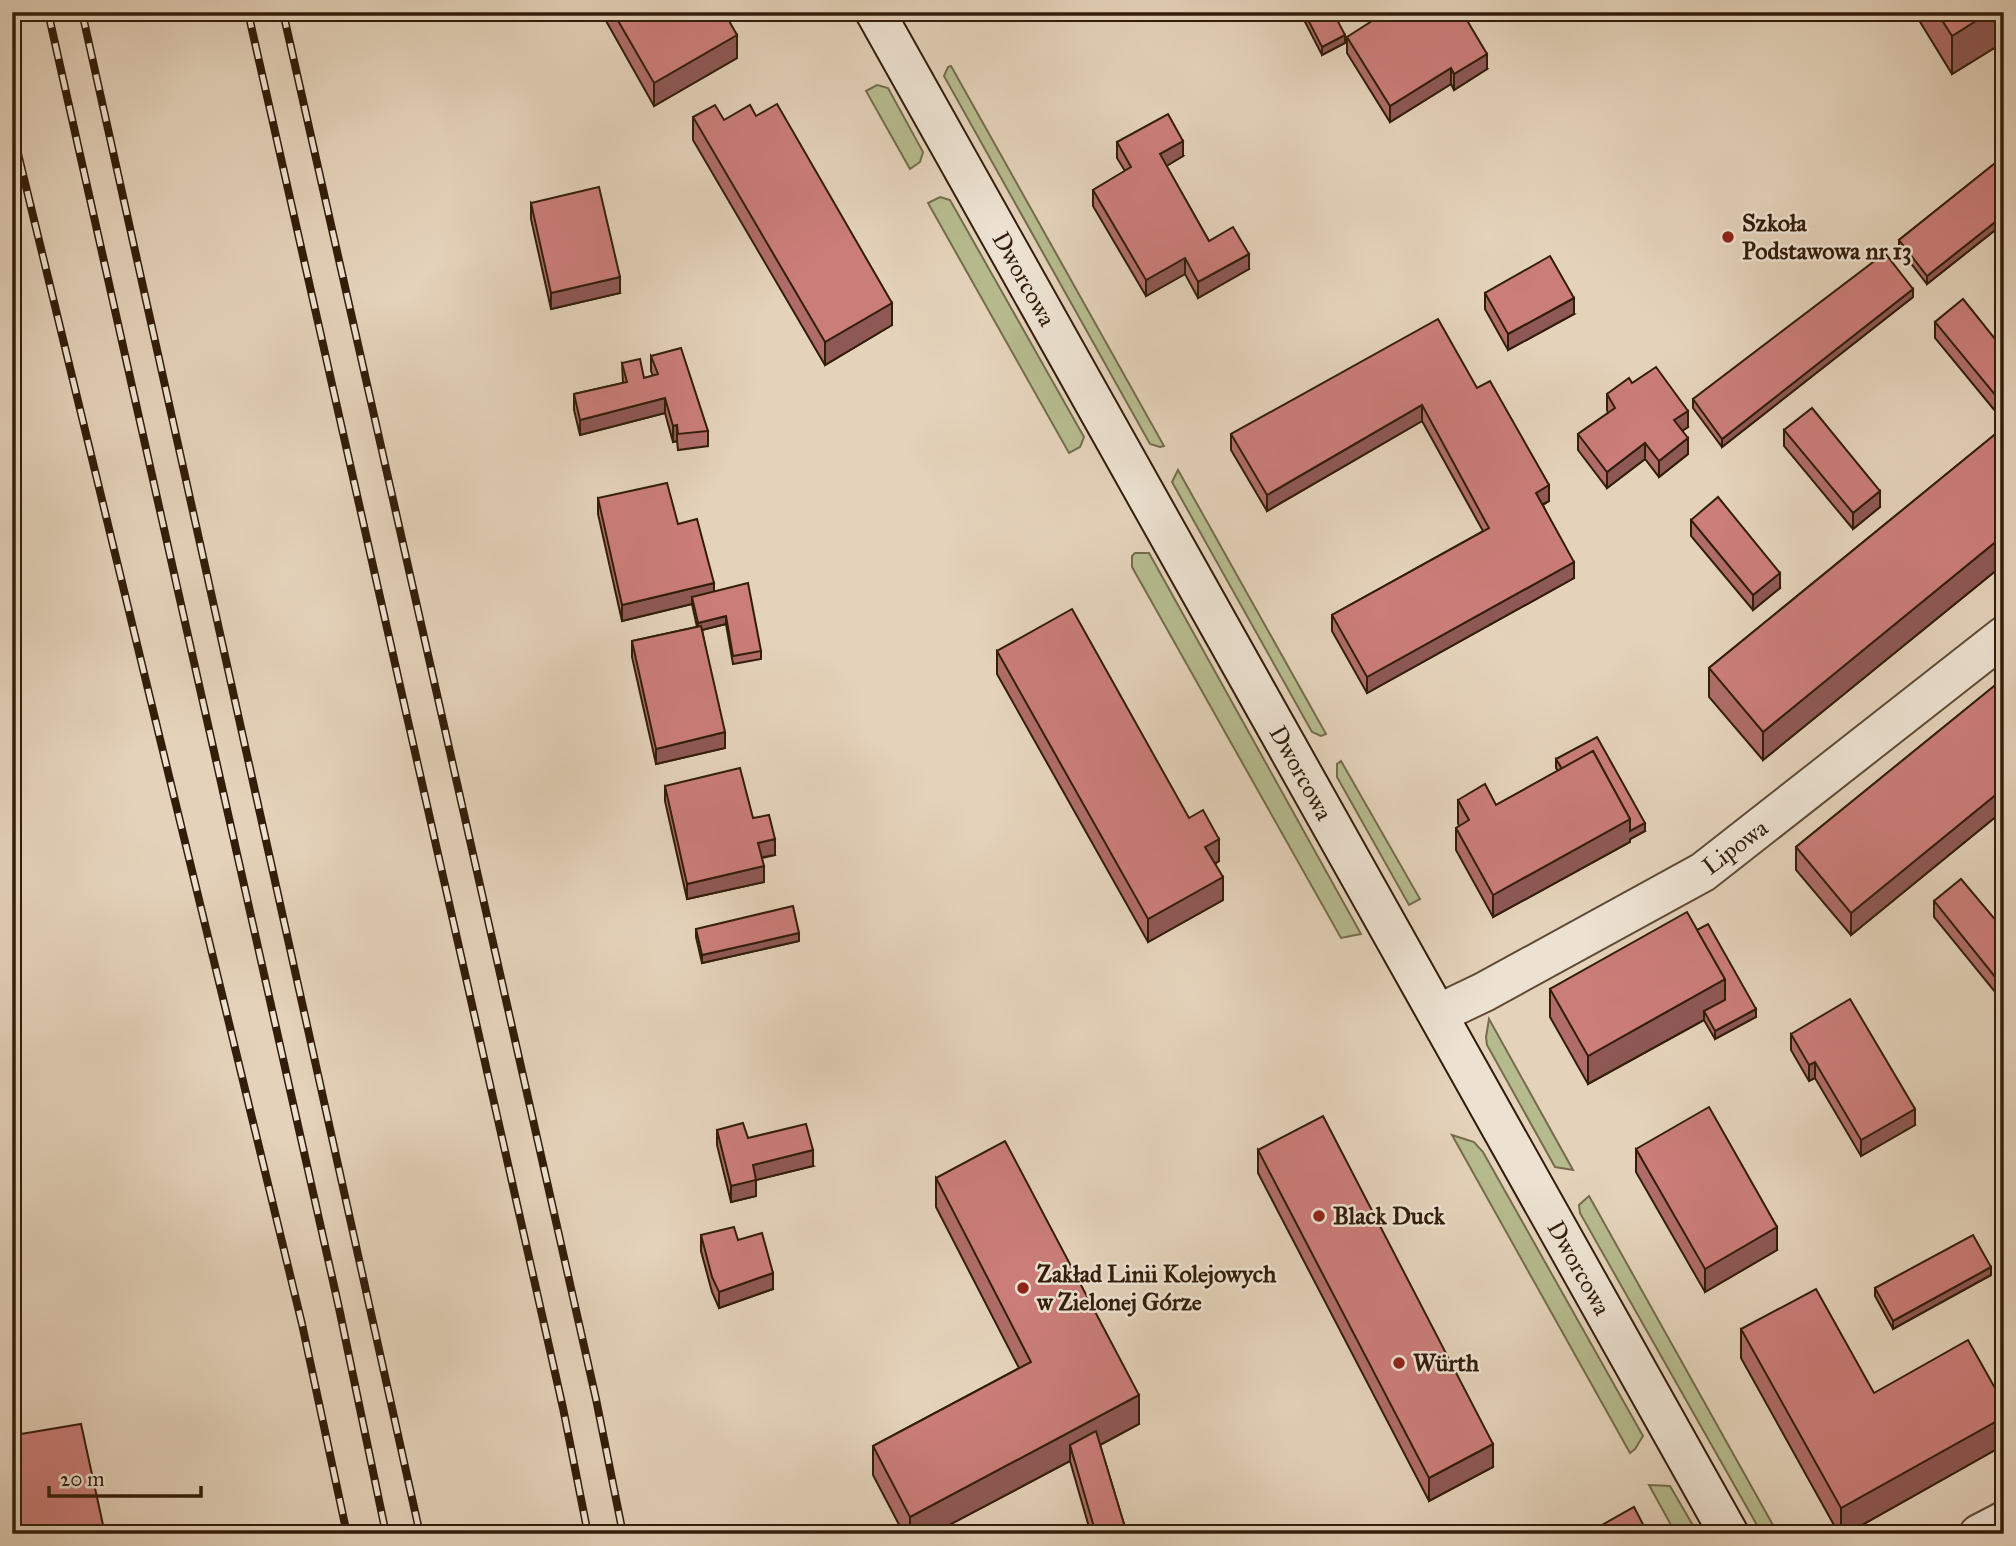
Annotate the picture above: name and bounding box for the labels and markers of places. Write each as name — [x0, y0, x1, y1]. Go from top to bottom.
place label: Szkoła Podstawowa nr 13 — [1742, 208, 1912, 266]
marker: Szkoła Podstawowa nr 13 — [1720, 229, 1736, 245]
place label: Black Duck — [1333, 1201, 1446, 1231]
marker: Black Duck — [1311, 1208, 1327, 1224]
place label: Zakład Linii Kolejowych w Zielonej Górze — [1036, 1259, 1277, 1317]
marker: Zakład Linii Kolejowych w Zielonej Górze — [1015, 1280, 1031, 1296]
place label: Würth — [1413, 1348, 1480, 1378]
marker: Würth — [1391, 1355, 1407, 1371]

